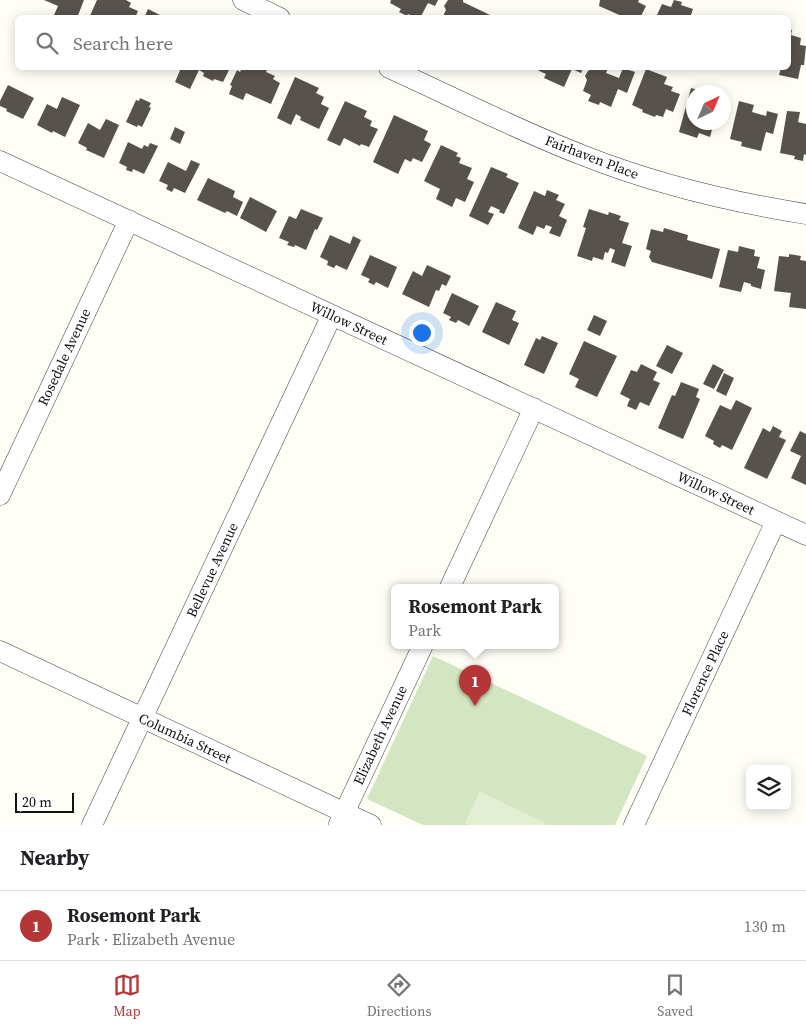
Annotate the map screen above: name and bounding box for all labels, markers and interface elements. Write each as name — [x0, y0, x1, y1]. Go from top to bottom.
search box — [15, 15, 791, 70]
icon: search — [33, 29, 61, 57]
text: Search here — [73, 30, 173, 56]
north arrow — [686, 85, 731, 130]
street label: Fairhaven Place — [542, 130, 642, 184]
street label: Willow Street — [307, 296, 391, 350]
street label: Rosedale Avenue — [33, 305, 95, 409]
your location — [409, 320, 435, 346]
street label: Willow Street — [674, 466, 758, 520]
street label: Bellevue Avenue — [181, 519, 243, 621]
popup — [391, 584, 559, 649]
text: Rosemont Park — [408, 593, 542, 619]
text: Park — [408, 619, 441, 641]
street label: Florence Place — [676, 627, 734, 719]
pin: 1 — [459, 665, 491, 706]
street label: Elizabeth Avenue — [348, 682, 412, 788]
street label: Columbia Street — [135, 708, 235, 768]
map controls — [746, 765, 791, 810]
button: layers — [746, 765, 791, 810]
scale bar — [15, 790, 74, 813]
text: 20 m — [22, 792, 52, 812]
text: Nearby — [20, 843, 90, 872]
text: Rosemont Park — [67, 902, 201, 928]
text: 1 — [32, 915, 40, 937]
text: 130 m — [744, 915, 786, 937]
text: Park · Elizabeth Avenue — [67, 928, 235, 950]
tab: Map — [113, 971, 141, 1021]
tab: Directions — [367, 971, 431, 1021]
tab: Saved — [657, 971, 693, 1021]

